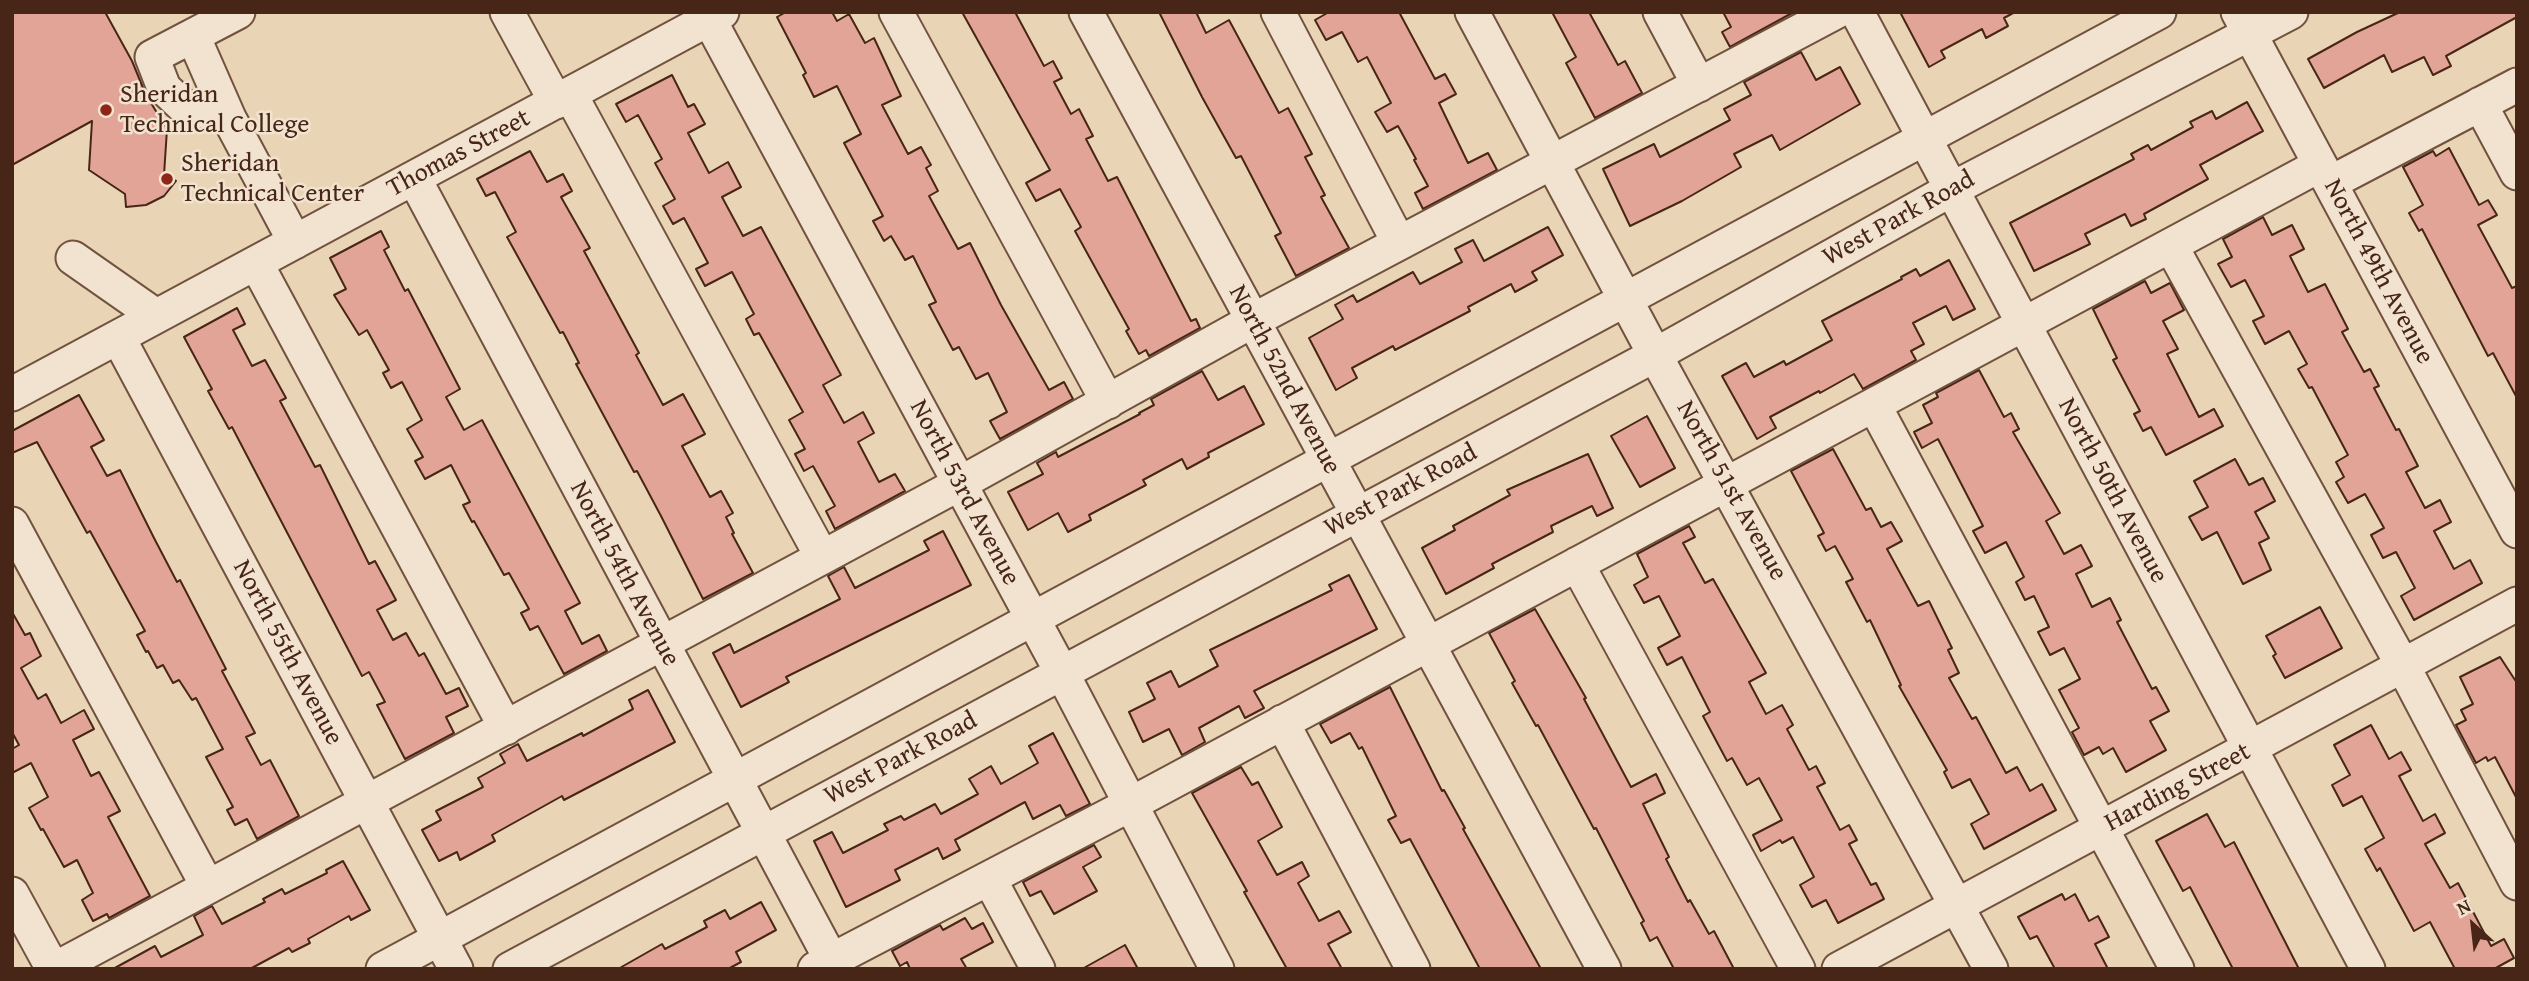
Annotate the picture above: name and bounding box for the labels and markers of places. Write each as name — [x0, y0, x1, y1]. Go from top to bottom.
place label: Sheridan Technical College — [120, 79, 310, 140]
marker: Sheridan Technical College — [98, 102, 114, 118]
place label: Sheridan Technical Center — [181, 148, 364, 210]
marker: Sheridan Technical Center — [159, 171, 175, 187]

